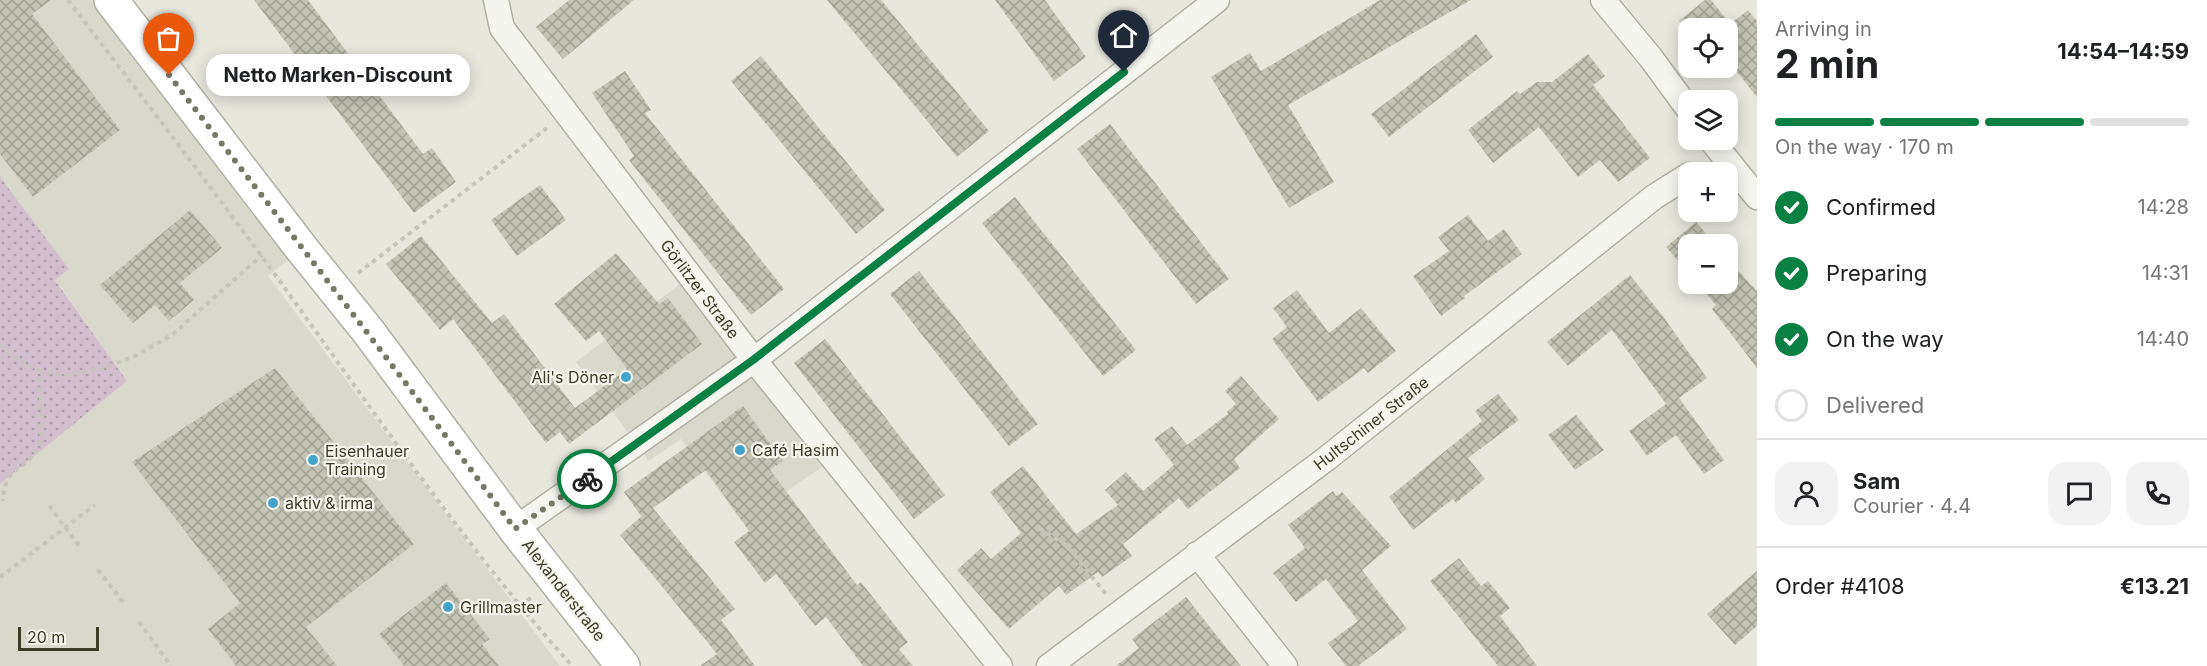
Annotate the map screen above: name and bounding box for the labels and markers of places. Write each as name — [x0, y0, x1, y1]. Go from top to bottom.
pin — [1098, 10, 1149, 72]
pin — [143, 13, 194, 75]
callout: Netto Marken-Discount — [205, 54, 469, 96]
place label: Ali's Döner — [532, 367, 614, 387]
marker: Ali's Döner — [619, 370, 633, 384]
place label: Café Hasim — [752, 440, 839, 460]
place label: Eisenhauer Training — [325, 441, 409, 479]
marker: Café Hasim — [733, 443, 747, 457]
marker: Eisenhauer Training — [306, 453, 320, 467]
place label: aktiv & irma — [285, 493, 373, 513]
marker: aktiv & irma — [266, 496, 280, 510]
place label: Grillmaster — [460, 597, 542, 617]
marker: Grillmaster — [441, 600, 455, 614]

